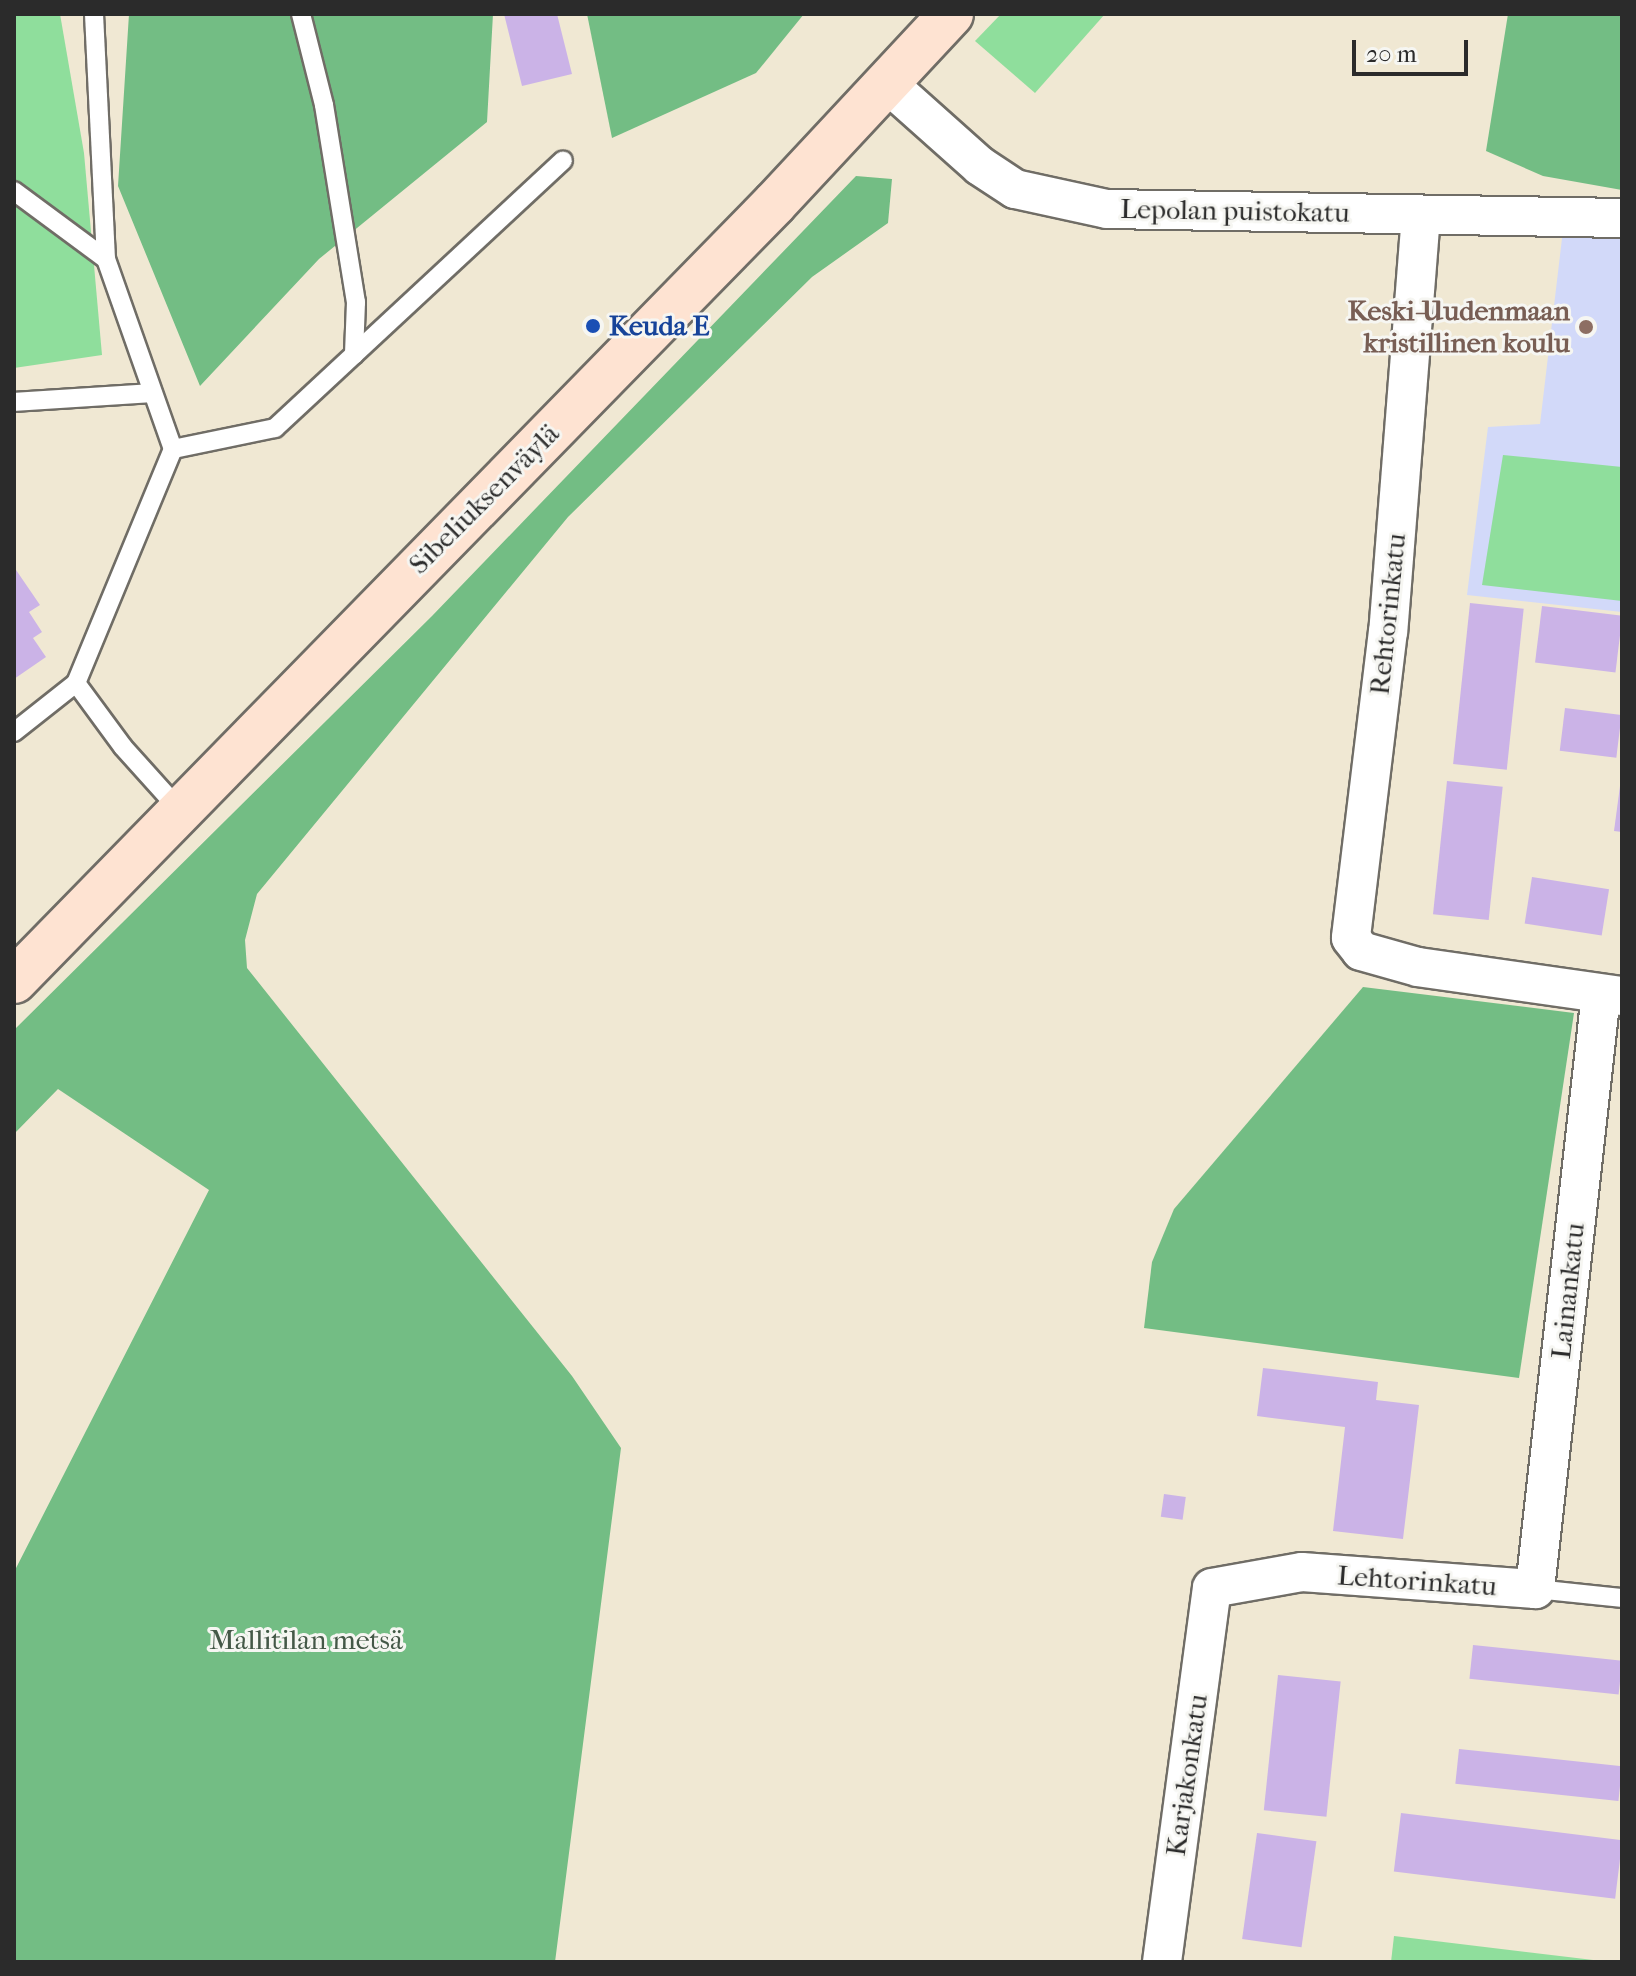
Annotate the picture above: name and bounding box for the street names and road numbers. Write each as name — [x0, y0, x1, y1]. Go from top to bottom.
street label: Lepolan puistokatu — [1120, 192, 1350, 230]
street label: Sibeliuksenväylä — [402, 417, 566, 581]
street label: Rehtorinkatu — [1363, 531, 1413, 697]
street label: Lainankatu — [1544, 1221, 1592, 1361]
street label: Lehtorinkatu — [1336, 1559, 1498, 1603]
street label: Karjakonkatu — [1159, 1692, 1215, 1858]

